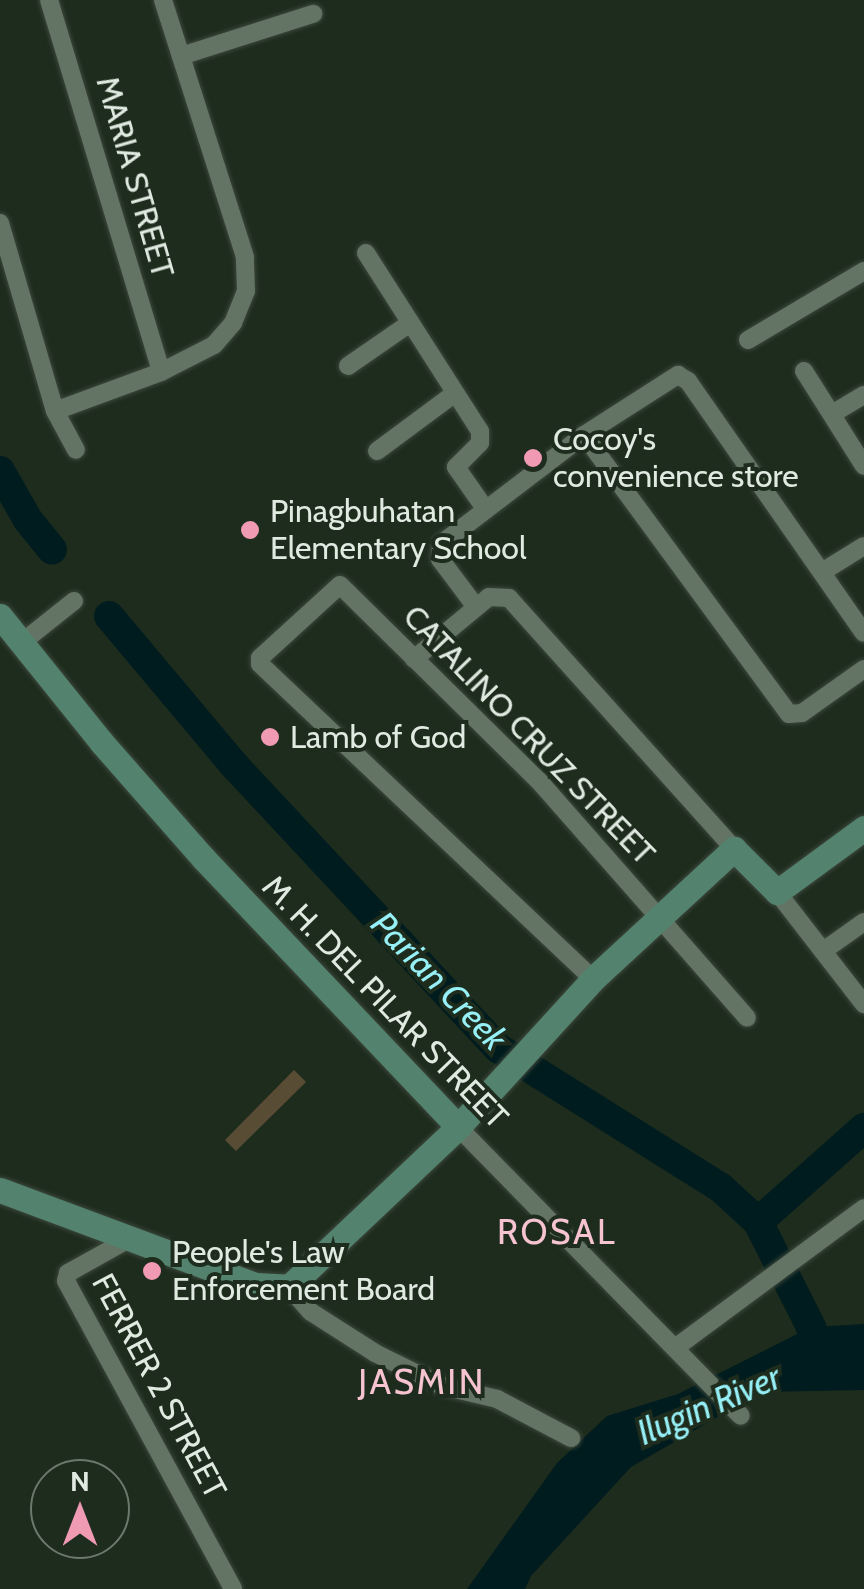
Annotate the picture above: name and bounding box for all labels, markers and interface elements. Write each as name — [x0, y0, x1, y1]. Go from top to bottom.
street label: MARIA STREET — [88, 72, 182, 282]
place label: Cocoy's convenience store — [553, 421, 799, 496]
marker: Cocoy's convenience store — [522, 447, 544, 469]
place label: Pinagbuhatan Elementary School — [270, 493, 527, 568]
marker: Pinagbuhatan Elementary School — [239, 519, 261, 541]
street label: CATALINO CRUZ STREET — [395, 597, 663, 873]
place label: Lamb of God — [290, 718, 466, 756]
marker: Lamb of God — [259, 726, 281, 748]
street label: M. H. DEL PILAR STREET — [254, 868, 516, 1136]
water label: Parian Creek — [362, 903, 516, 1059]
district label: ROSAL — [497, 1211, 617, 1253]
place label: People's Law Enforcement Board — [172, 1234, 435, 1309]
marker: People's Law Enforcement Board — [141, 1260, 163, 1282]
street label: FERRER 2 STREET — [84, 1267, 234, 1505]
water label: Ilugin River — [631, 1356, 787, 1454]
district label: JASMIN — [358, 1361, 486, 1403]
north arrow — [30, 1459, 130, 1559]
text: N — [70, 1464, 90, 1498]

